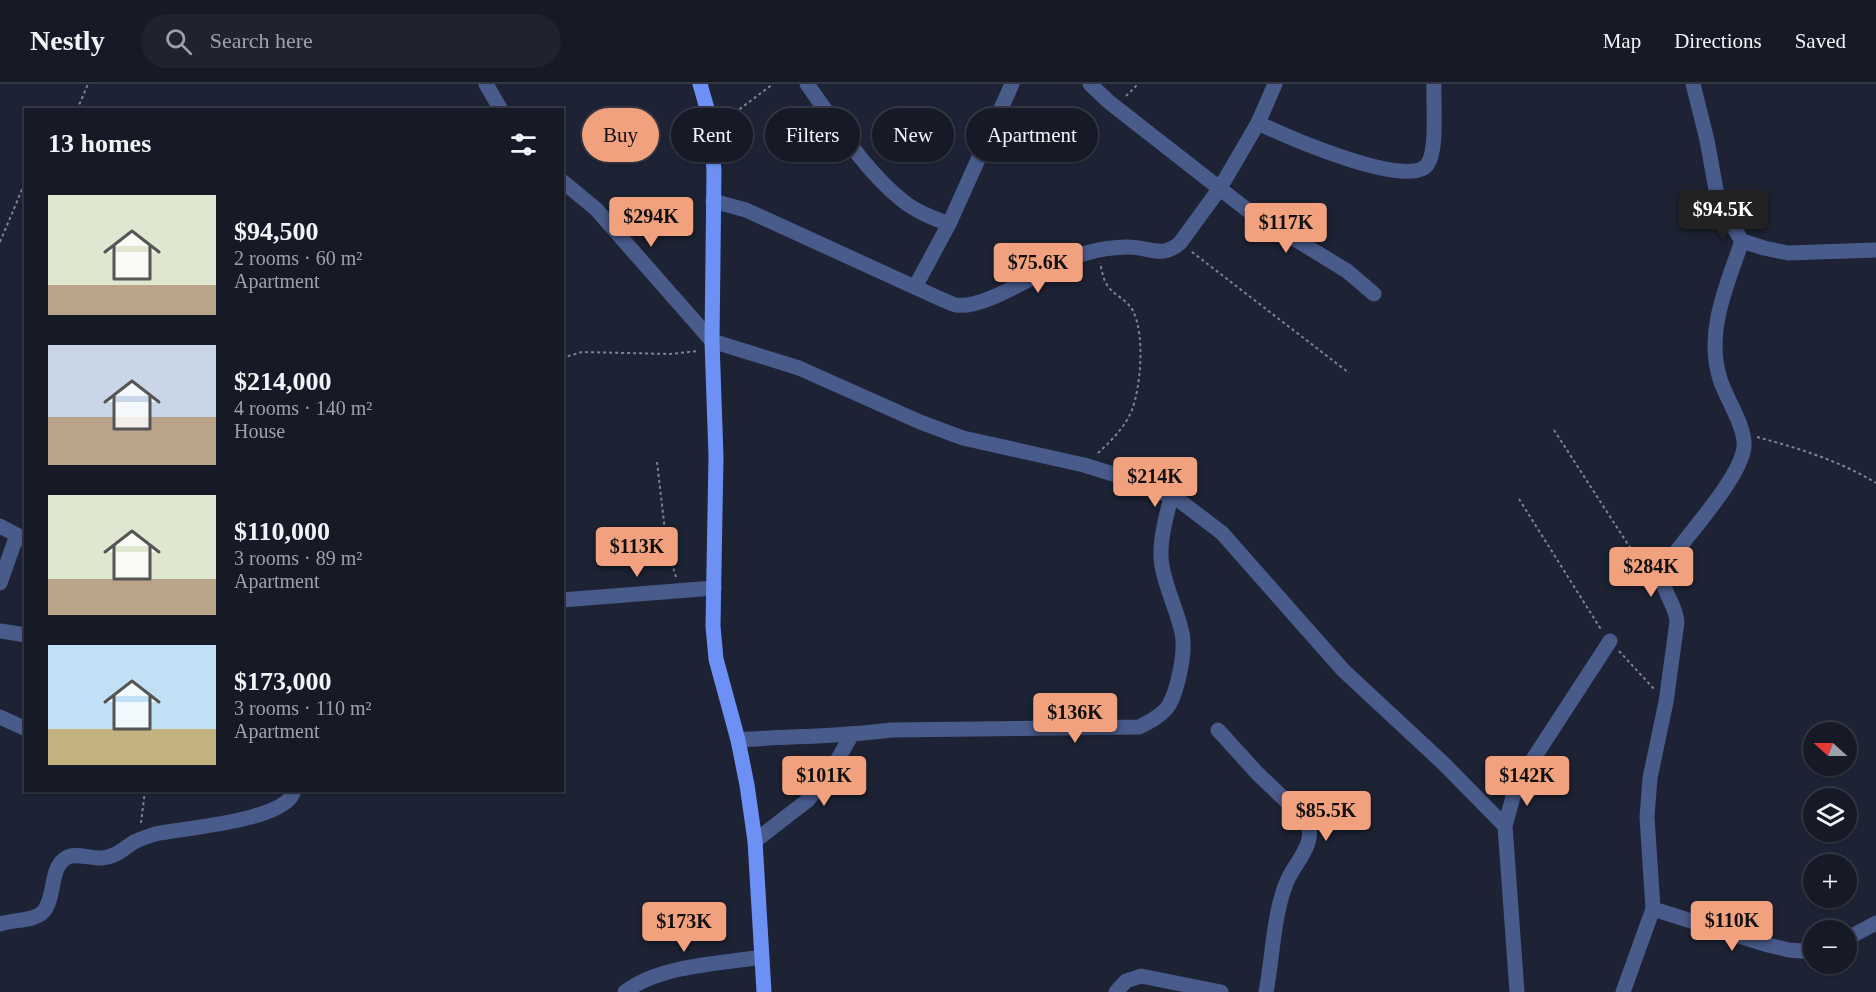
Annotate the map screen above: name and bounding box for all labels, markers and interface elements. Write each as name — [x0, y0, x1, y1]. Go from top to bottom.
search box — [141, 14, 561, 68]
text: Nestly — [30, 25, 105, 56]
icon: search — [162, 25, 195, 58]
text: Search here — [210, 28, 313, 53]
text: Map — [1603, 29, 1641, 53]
text: Directions — [1674, 29, 1762, 53]
text: Saved — [1795, 29, 1846, 53]
chip: Buy — [582, 108, 659, 162]
chip: Rent — [671, 108, 753, 162]
chip: Filters — [765, 108, 860, 162]
chip: New — [872, 108, 954, 162]
chip: Apartment — [966, 108, 1098, 162]
icon: filters — [507, 128, 540, 161]
text: 13 homes — [48, 129, 151, 158]
pin: $94.5K — [1674, 190, 1772, 241]
pin: $294K — [609, 197, 693, 248]
text: $94.5K — [1693, 198, 1753, 220]
pin: $117K — [1244, 203, 1328, 254]
text: $294K — [623, 205, 679, 227]
text: $117K — [1259, 211, 1313, 233]
text: $94,500 — [234, 217, 319, 246]
icon: home — [96, 219, 168, 291]
pin: $75.6K — [989, 243, 1087, 294]
text: 2 rooms · 60 m² — [234, 247, 362, 269]
text: $75.6K — [1008, 251, 1068, 273]
text: Apartment — [234, 270, 320, 292]
text: $214,000 — [234, 367, 332, 396]
icon: home — [96, 369, 168, 441]
text: 4 rooms · 140 m² — [234, 397, 372, 419]
text: House — [234, 420, 285, 442]
pin: $214K — [1113, 457, 1197, 508]
text: $214K — [1127, 465, 1183, 487]
text: $110,000 — [234, 517, 330, 546]
icon: home — [96, 519, 168, 591]
pin: $113K — [595, 527, 679, 578]
text: $113K — [610, 535, 664, 557]
text: 3 rooms · 89 m² — [234, 547, 362, 569]
pin: $284K — [1609, 547, 1693, 598]
text: $284K — [1623, 555, 1679, 577]
text: Apartment — [234, 570, 320, 592]
text: $173,000 — [234, 667, 332, 696]
icon: home — [96, 669, 168, 741]
pin: $136K — [1033, 693, 1117, 744]
text: 3 rooms · 110 m² — [234, 697, 371, 719]
text: $136K — [1047, 701, 1103, 723]
text: Apartment — [234, 720, 320, 742]
north arrow — [1803, 722, 1857, 776]
map controls — [1803, 722, 1857, 974]
pin: $101K — [782, 756, 866, 807]
pin: $142K — [1485, 756, 1569, 807]
text: $101K — [796, 764, 852, 786]
text: $142K — [1499, 764, 1555, 786]
button: layers — [1803, 788, 1857, 842]
pin: $85.5K — [1277, 791, 1375, 842]
text: $85.5K — [1296, 799, 1356, 821]
button: + — [1803, 854, 1857, 908]
pin: $110K — [1690, 901, 1774, 952]
pin: $173K — [642, 902, 726, 953]
text: $110K — [1705, 909, 1759, 931]
text: $173K — [656, 910, 712, 932]
button: − — [1803, 920, 1857, 974]

